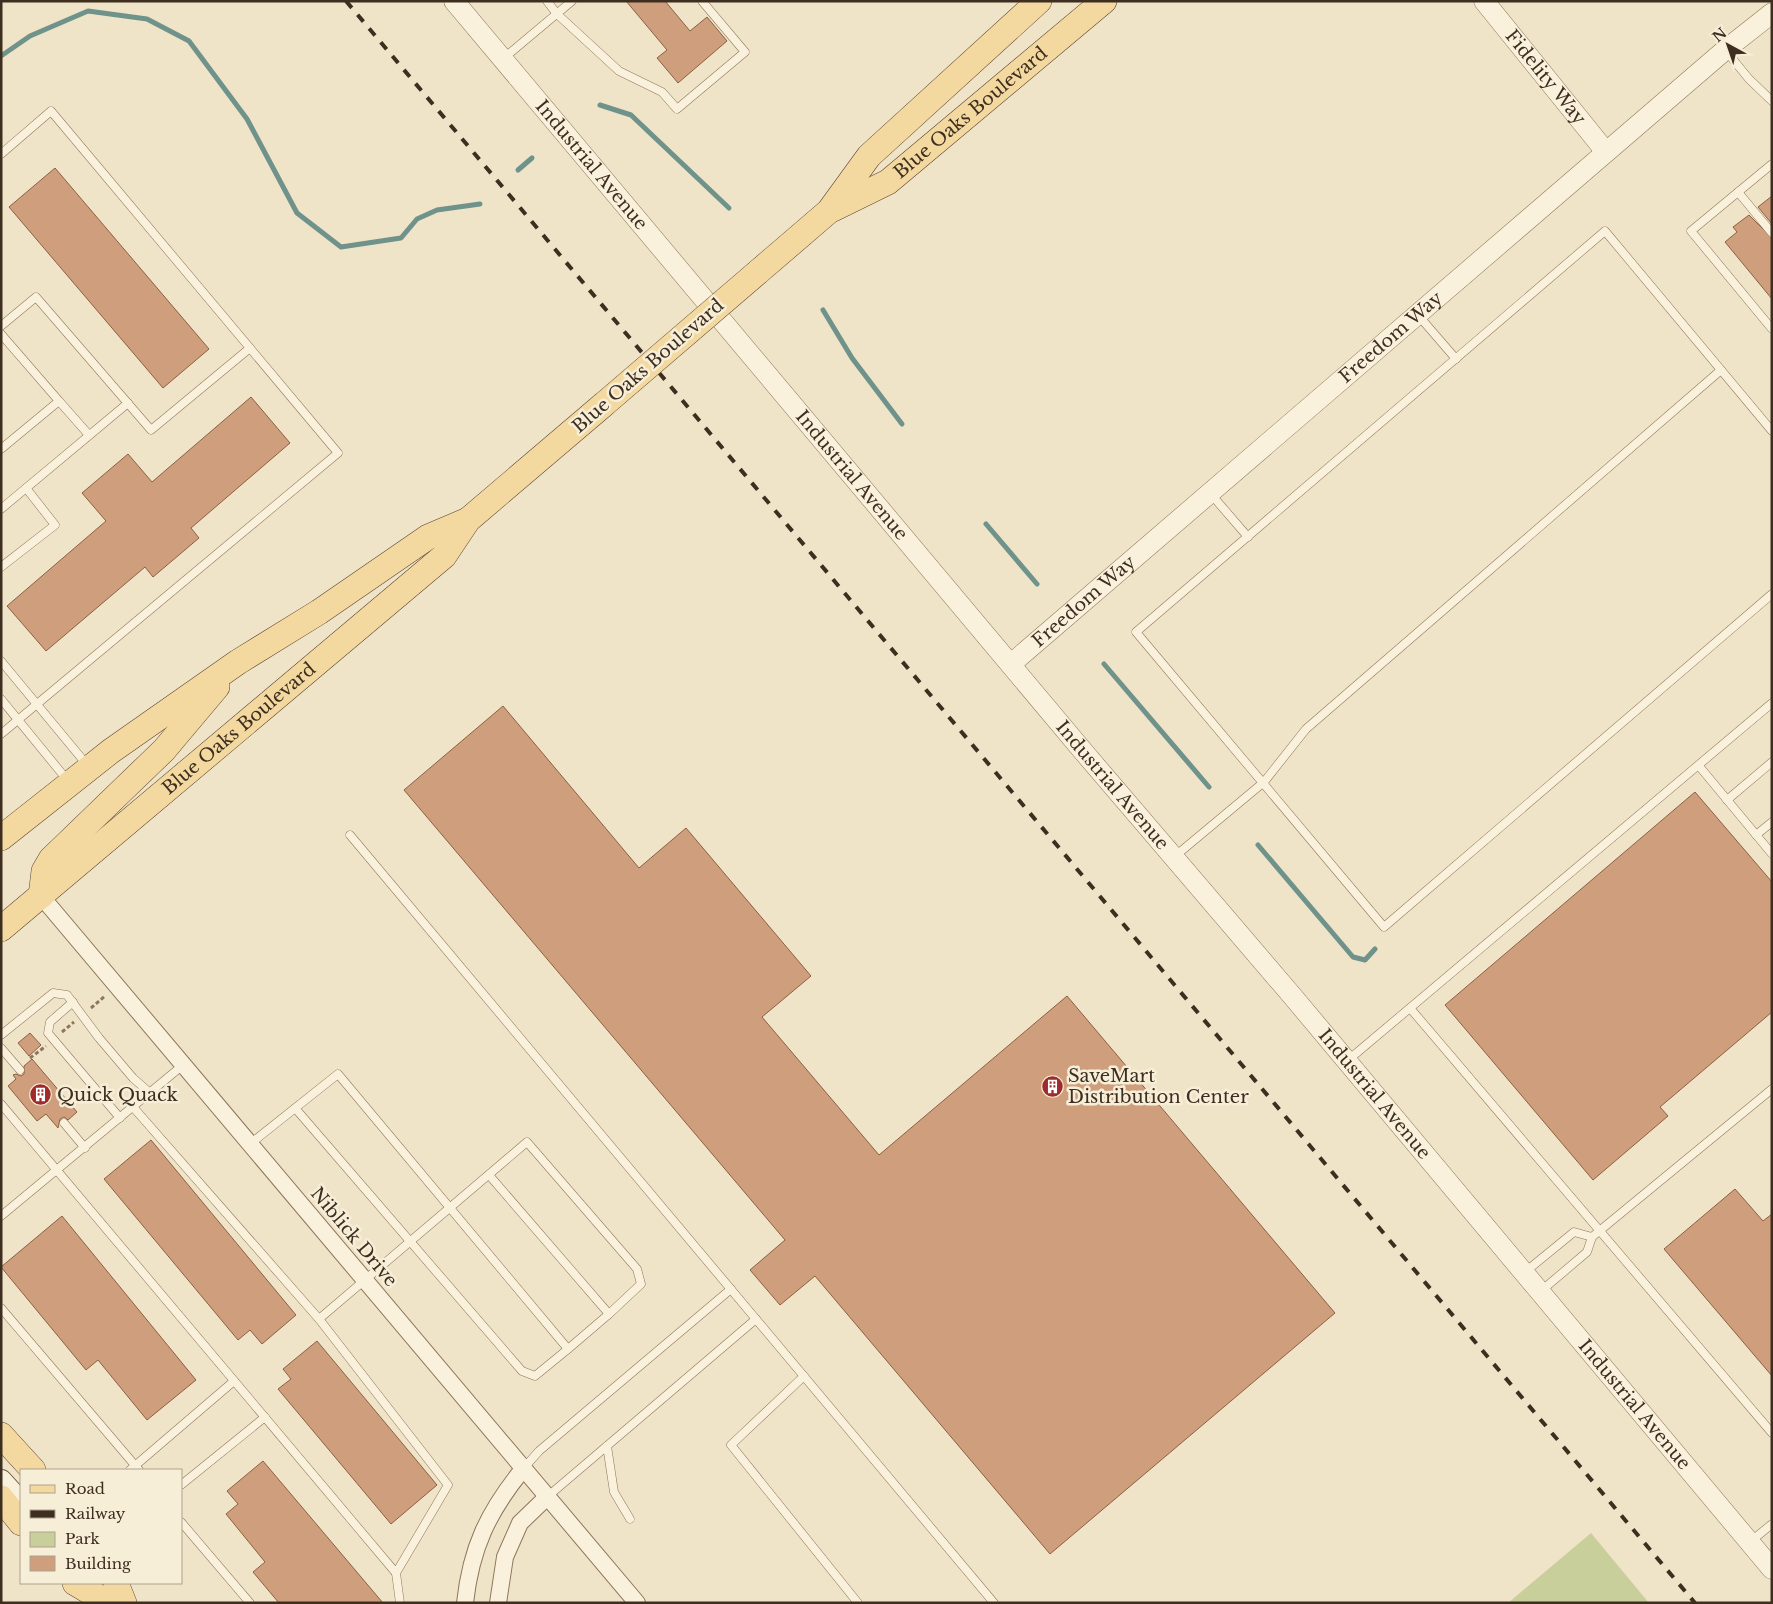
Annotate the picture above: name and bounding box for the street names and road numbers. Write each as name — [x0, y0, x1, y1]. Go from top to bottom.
street label: Fidelity Way — [1501, 25, 1591, 129]
street label: Blue Oaks Boulevard — [889, 42, 1052, 183]
street label: Industrial Avenue — [531, 96, 652, 234]
street label: Freedom Way — [1335, 287, 1447, 388]
street label: Blue Oaks Boulevard — [568, 294, 728, 438]
street label: Industrial Avenue — [791, 406, 912, 545]
street label: Freedom Way — [1028, 551, 1140, 652]
street label: Blue Oaks Boulevard — [158, 658, 320, 799]
street label: Industrial Avenue — [1051, 716, 1173, 854]
street label: Industrial Avenue — [1314, 1025, 1435, 1164]
street label: Niblick Drive — [306, 1183, 402, 1291]
street label: Industrial Avenue — [1574, 1335, 1695, 1474]

